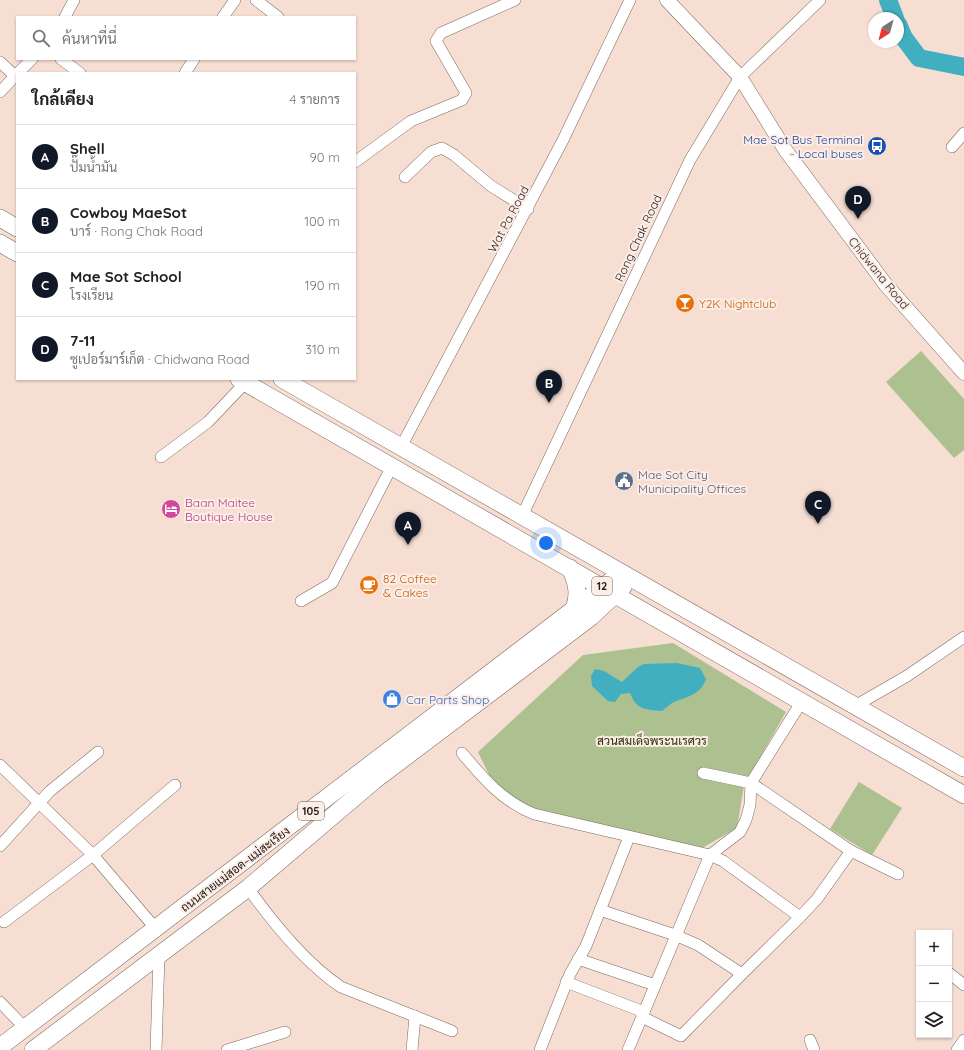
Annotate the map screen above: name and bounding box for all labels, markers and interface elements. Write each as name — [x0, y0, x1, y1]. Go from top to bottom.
north arrow — [868, 12, 904, 48]
search box — [16, 16, 356, 60]
icon: search — [30, 27, 52, 49]
text: ค้นหาที่นี่ — [62, 29, 117, 48]
text: ใกล้เคียง — [32, 88, 94, 109]
text: 4 รายการ — [289, 91, 340, 107]
place label: Mae Sot Bus Terminal - Local buses — [743, 132, 863, 161]
bus stop icon: Mae Sot Bus Terminal - Local buses — [866, 135, 888, 157]
text: Shell — [70, 139, 105, 158]
text: A — [41, 149, 49, 165]
text: 90 m — [310, 149, 340, 165]
text: ปั๊มน้ำมัน — [70, 159, 117, 175]
street label: Wat Pa Road — [484, 183, 532, 255]
pin: D — [845, 186, 871, 219]
street label: Rong Chak Road — [611, 192, 665, 284]
text: Cowboy MaeSot — [70, 203, 187, 222]
text: B — [41, 213, 49, 229]
text: 100 m — [304, 213, 340, 229]
text: บาร์ · Rong Chak Road — [70, 223, 203, 239]
street label: Chidwana Road — [845, 234, 913, 312]
text: Mae Sot School — [70, 267, 182, 286]
text: C — [41, 277, 49, 293]
text: 190 m — [305, 277, 340, 293]
text: โรงเรียน — [70, 287, 113, 303]
bar icon: Y2K Nightclub — [674, 292, 696, 314]
place label: Y2K Nightclub — [699, 296, 776, 311]
text: 7-11 — [70, 331, 95, 350]
text: D — [40, 341, 50, 357]
text: 310 m — [305, 341, 340, 357]
text: ซูเปอร์มาร์เก็ต · Chidwana Road — [70, 351, 250, 367]
pin: B — [536, 370, 562, 403]
place label: Mae Sot City Municipality Offices — [638, 467, 746, 496]
public building icon: Mae Sot City Municipality Offices — [613, 470, 635, 492]
pin: C — [805, 491, 831, 524]
place label: Baan Maitee Boutique House — [185, 495, 273, 524]
hotel icon: Baan Maitee Boutique House — [160, 498, 182, 520]
pin: A — [395, 512, 421, 545]
your location — [536, 533, 556, 553]
place label: 82 Coffee & Cakes — [383, 571, 437, 600]
cafe icon: 82 Coffee & Cakes — [358, 574, 380, 596]
road number: 12 — [592, 577, 612, 595]
shop icon: Car Parts Shop — [381, 688, 403, 710]
place label: Car Parts Shop — [406, 692, 489, 707]
park label: สวนสมเด็จพระนเรศวร — [597, 732, 707, 748]
road number: 105 — [298, 802, 324, 820]
street label: ถนนสายแม่สอด–แม่สะเรียง — [177, 823, 293, 915]
map controls — [916, 930, 952, 1038]
button: + — [916, 930, 952, 966]
button: − — [916, 966, 952, 1002]
button: layers — [916, 1002, 952, 1038]

